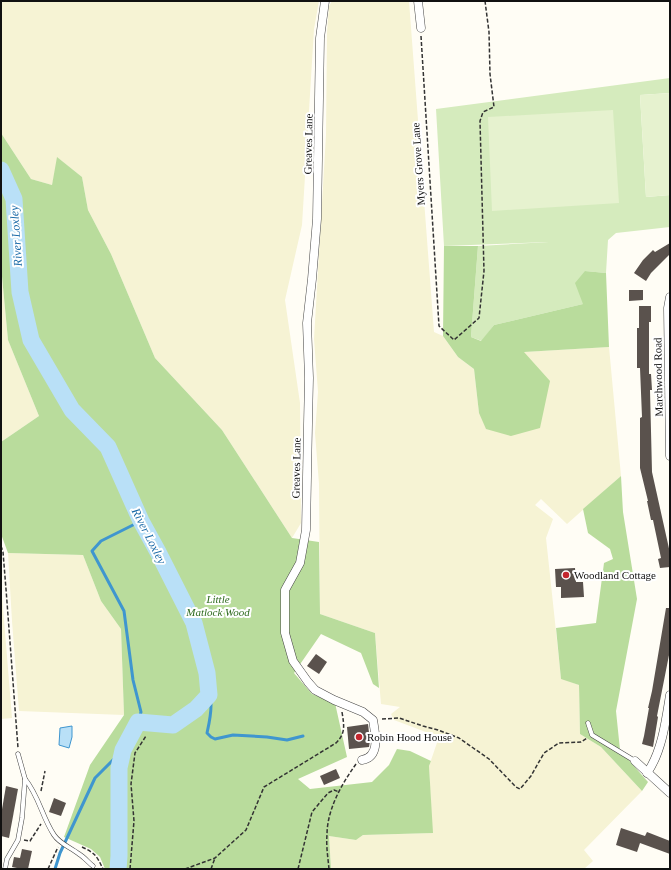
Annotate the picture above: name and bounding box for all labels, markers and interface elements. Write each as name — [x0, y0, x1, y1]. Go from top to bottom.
street label: Greaves Lane — [301, 113, 315, 174]
street label: Myers Grove Lane — [409, 122, 427, 206]
water label: River Loxley — [7, 204, 25, 268]
street label: Marchwood Road — [651, 337, 665, 417]
street label: Greaves Lane — [289, 437, 303, 498]
water label: River Loxley — [128, 505, 169, 567]
place label: Woodland Cottage — [574, 569, 656, 581]
marker: Woodland Cottage — [561, 570, 571, 580]
park label: Little Matlock Wood — [185, 593, 250, 618]
place label: Robin Hood House — [367, 731, 452, 743]
marker: Robin Hood House — [354, 732, 364, 742]

